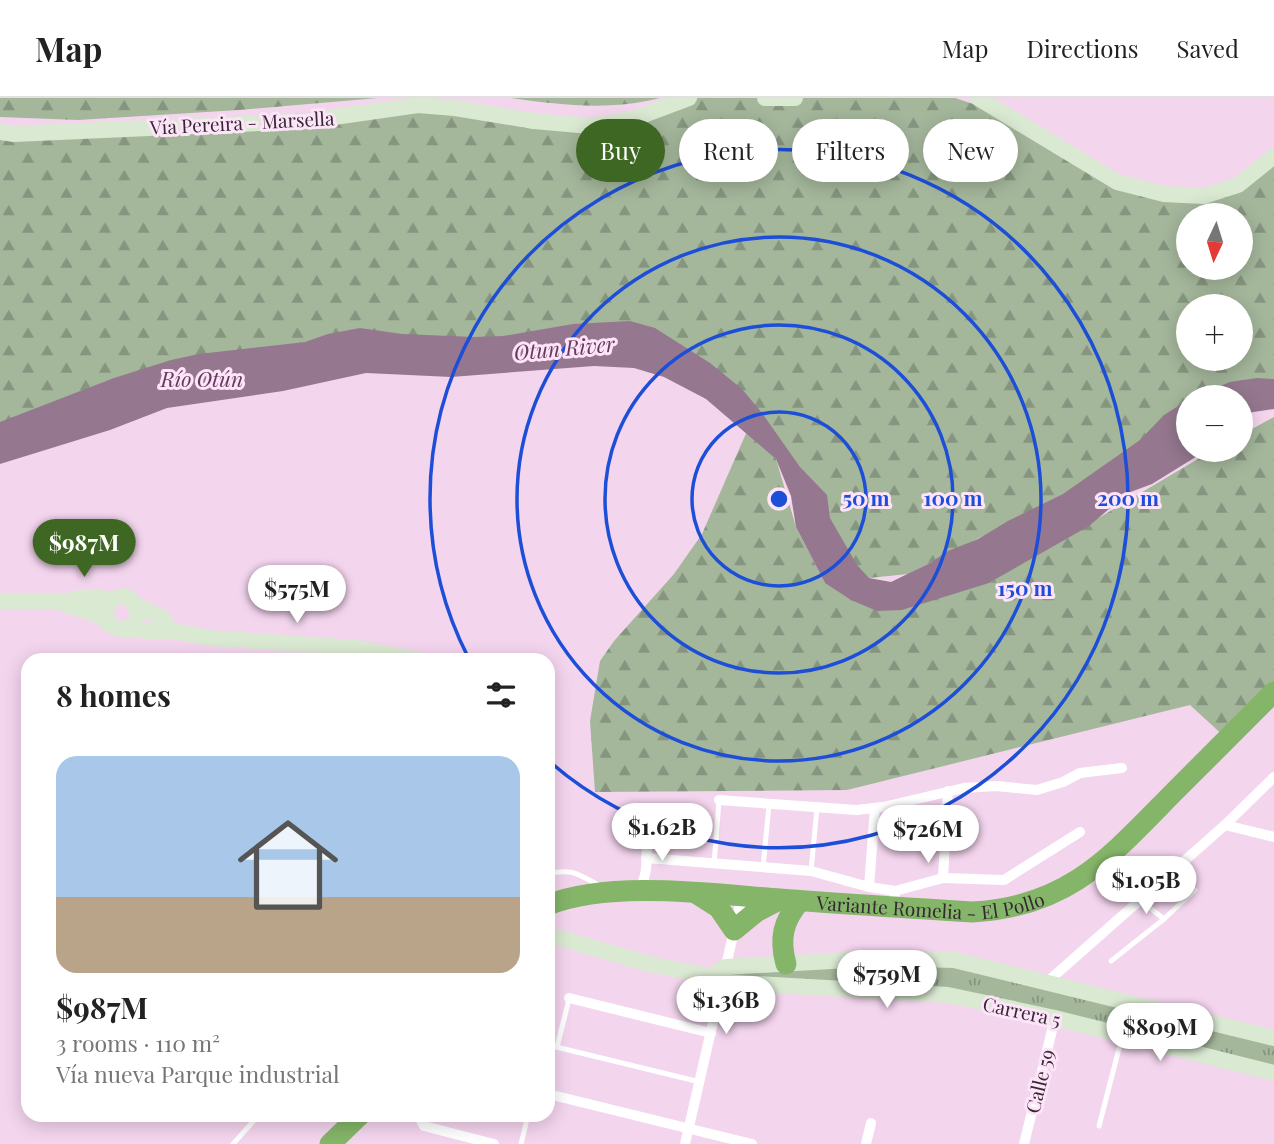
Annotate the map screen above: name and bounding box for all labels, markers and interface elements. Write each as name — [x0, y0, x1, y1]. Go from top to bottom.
text: Map — [35, 26, 102, 70]
text: Map — [942, 32, 988, 64]
text: Directions — [1026, 32, 1139, 64]
text: Saved — [1177, 32, 1239, 64]
street label: Vía Pereira - Marsella — [148, 104, 335, 140]
chip: Buy — [576, 119, 665, 182]
chip: Rent — [679, 119, 778, 182]
chip: Filters — [792, 119, 909, 182]
chip: New — [923, 119, 1018, 182]
north arrow — [1176, 203, 1253, 280]
map controls — [1176, 203, 1253, 462]
button: + — [1176, 294, 1253, 371]
water label: Otun River — [512, 329, 617, 365]
water label: Río Otún — [160, 364, 243, 392]
button: − — [1176, 385, 1253, 462]
text: 50 m — [842, 483, 890, 511]
text: 100 m — [923, 483, 983, 511]
text: 200 m — [1097, 483, 1159, 511]
centre of rings — [767, 487, 791, 511]
pin: $987M — [35, 519, 133, 579]
text: $987M — [49, 526, 119, 557]
pin: $575M — [248, 566, 346, 625]
text: $575M — [264, 572, 330, 603]
text: 150 m — [998, 573, 1052, 601]
text: 8 homes — [56, 675, 171, 715]
icon: filters — [482, 676, 520, 714]
icon: home — [225, 802, 351, 928]
pin: $1.62B — [605, 804, 719, 863]
pin: $726M — [879, 806, 977, 865]
text: $1.62B — [628, 810, 696, 841]
text: $726M — [893, 812, 963, 843]
pin: $1.05B — [1089, 856, 1203, 916]
text: $1.05B — [1111, 863, 1181, 894]
street label: Variante Romelia - El Pollo — [815, 885, 1048, 925]
pin: $759M — [838, 950, 936, 1010]
text: $759M — [853, 957, 921, 988]
pin: $1.36B — [669, 976, 783, 1036]
text: $1.36B — [692, 983, 760, 1014]
text: $987M — [56, 987, 148, 1027]
street label: Carrera 5 — [981, 990, 1063, 1032]
pin: $809M — [1111, 1004, 1209, 1063]
text: $809M — [1123, 1010, 1197, 1041]
text: 3 rooms · 110 m² — [56, 1027, 220, 1058]
street label: Calle 59 — [1019, 1046, 1059, 1116]
text: Vía nueva Parque industrial — [56, 1058, 339, 1089]

